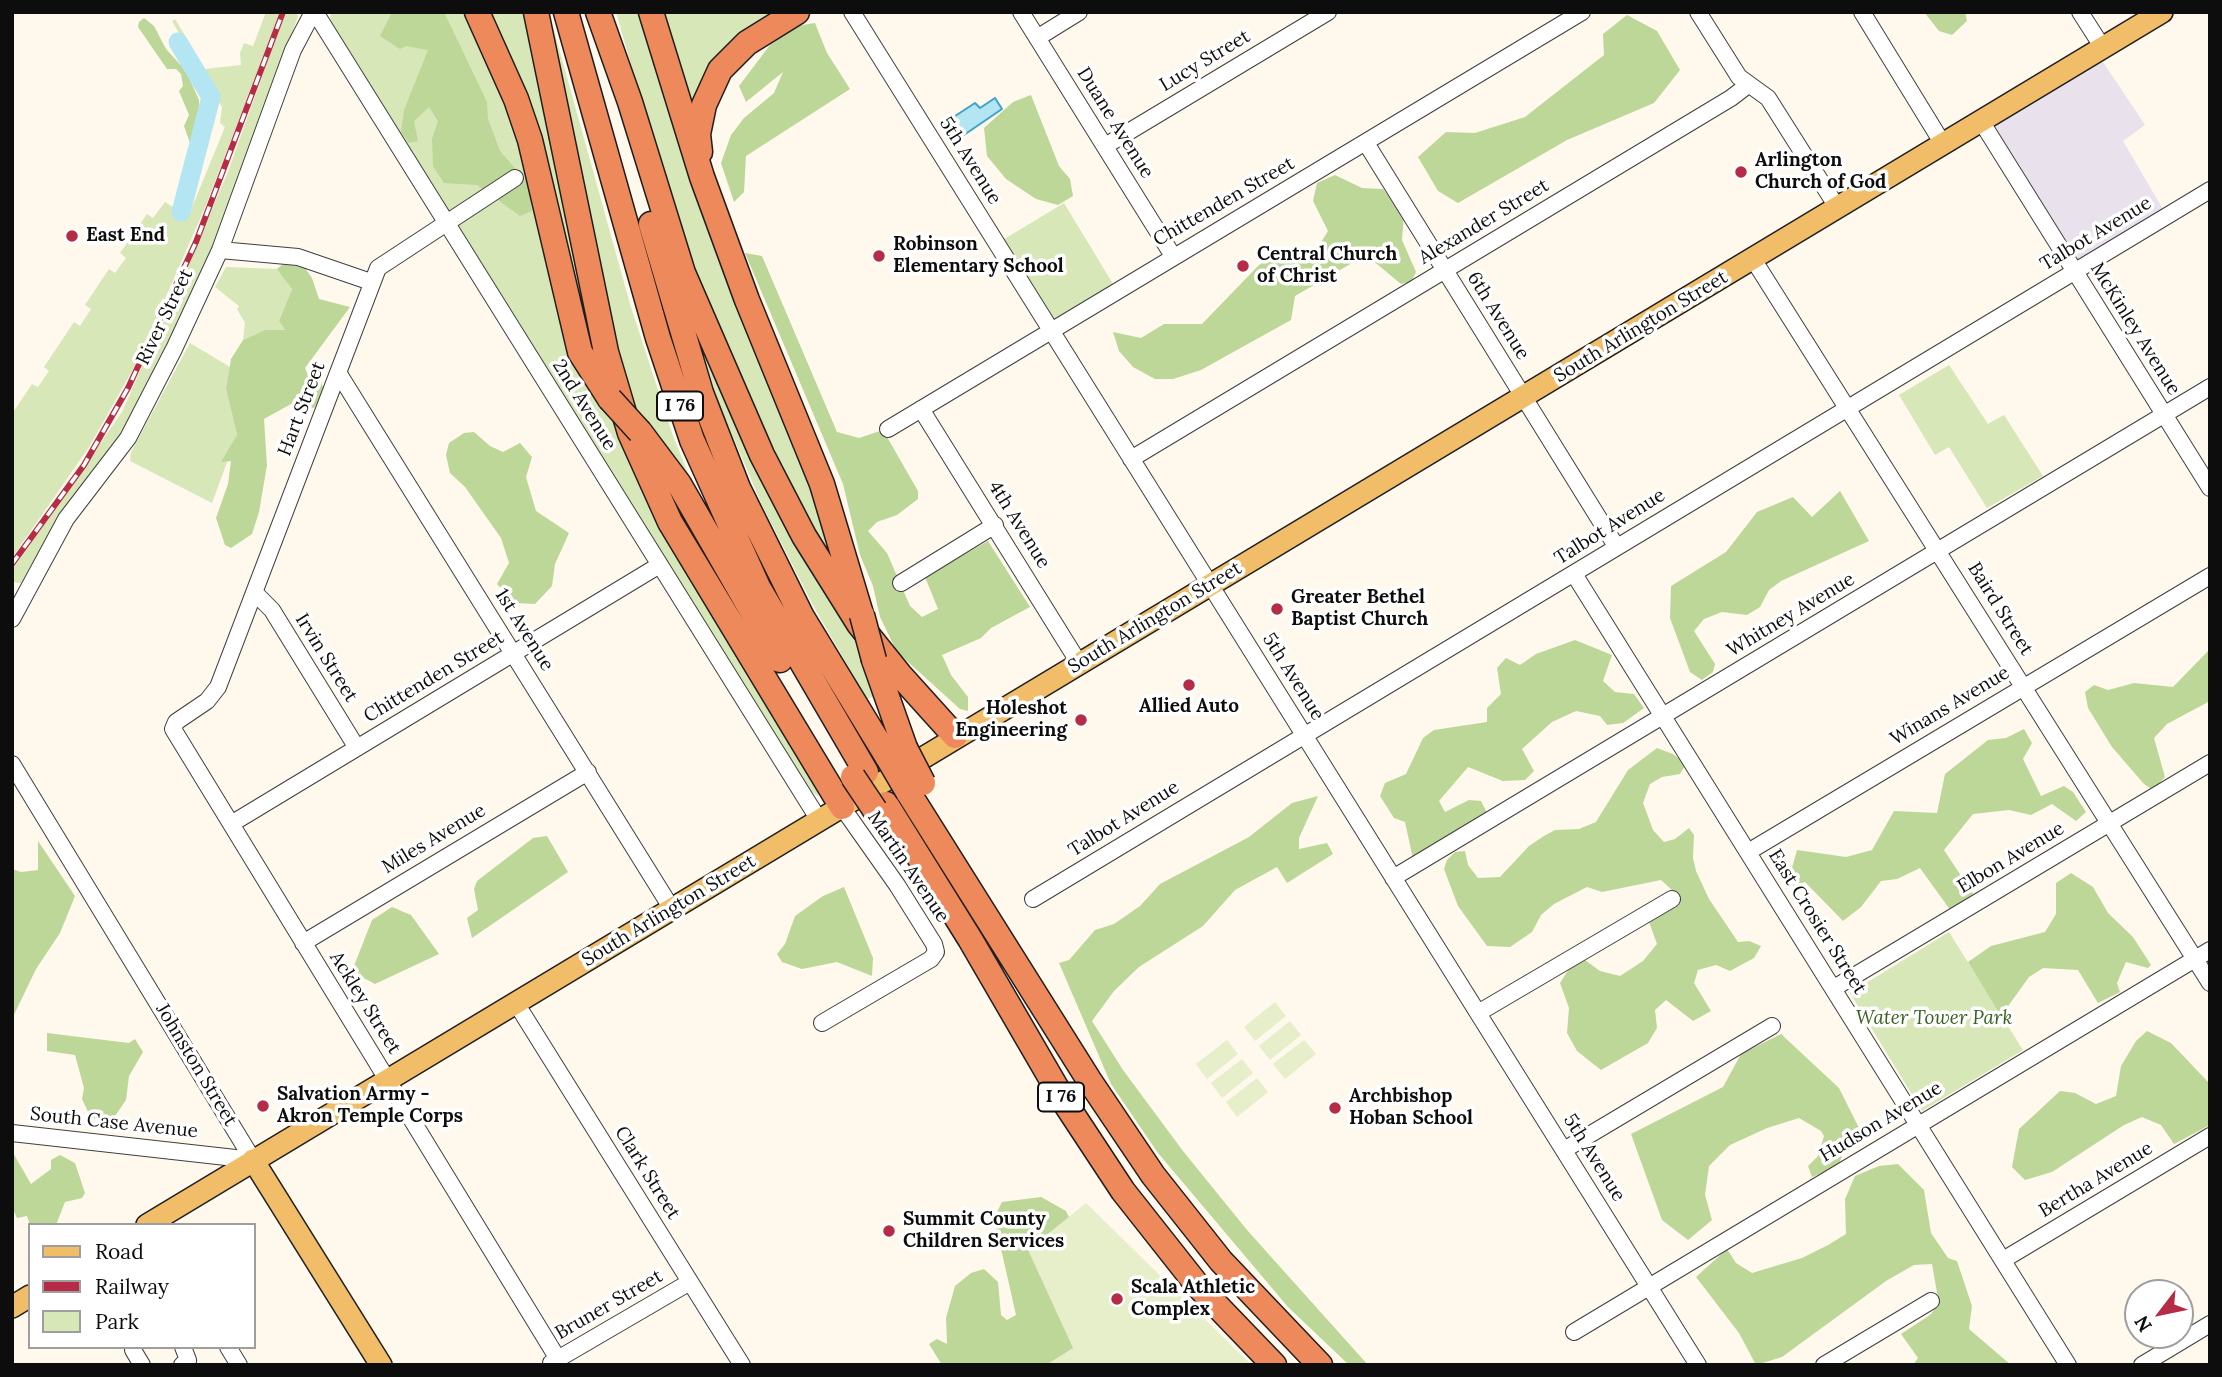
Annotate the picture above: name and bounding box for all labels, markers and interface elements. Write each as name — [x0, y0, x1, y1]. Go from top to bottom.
street label: Lucy Street — [1156, 25, 1254, 97]
street label: Duane Avenue — [1072, 63, 1158, 183]
street label: 5th Avenue — [934, 113, 1006, 209]
place label: Arlington Church of God — [1755, 150, 1886, 194]
street label: Chittenden Street — [1149, 152, 1299, 252]
marker: Arlington Church of God — [1733, 164, 1749, 180]
street label: Alexander Street — [1415, 174, 1553, 270]
street label: Talbot Avenue — [2036, 192, 2156, 276]
place label: East End — [86, 225, 165, 247]
marker: East End — [64, 228, 80, 244]
place label: Robinson Elementary School — [893, 234, 1064, 278]
place label: Central Church of Christ — [1257, 244, 1397, 288]
marker: Robinson Elementary School — [871, 248, 887, 264]
marker: Central Church of Christ — [1235, 258, 1251, 274]
street label: McKinley Avenue — [2085, 259, 2185, 399]
street label: River Street — [132, 265, 198, 369]
street label: South Arlington Street — [1550, 266, 1732, 388]
street label: 6th Avenue — [1462, 268, 1534, 364]
street label: 2nd Avenue — [547, 355, 621, 455]
street label: Hart Street — [274, 359, 330, 459]
road number: I 76 — [657, 392, 703, 420]
street label: 4th Avenue — [983, 477, 1055, 573]
street label: Talbot Avenue — [1551, 484, 1669, 570]
street label: South Arlington Street — [1064, 557, 1246, 679]
street label: Baird Street — [1962, 558, 2038, 660]
street label: Whitney Avenue — [1723, 568, 1859, 662]
street label: 1st Avenue — [490, 585, 558, 675]
place label: Greater Bethel Baptist Church — [1291, 587, 1428, 631]
marker: Greater Bethel Baptist Church — [1269, 601, 1285, 617]
street label: Irvin Street — [290, 610, 362, 706]
street label: Chittenden Street — [360, 626, 508, 728]
street label: 5th Avenue — [1257, 629, 1329, 725]
street label: Winans Avenue — [1886, 661, 2014, 751]
marker: Allied Auto — [1181, 677, 1197, 693]
place label: Allied Auto — [1139, 696, 1239, 718]
place label: Holeshot Engineering — [955, 698, 1067, 742]
marker: Holeshot Engineering — [1073, 712, 1089, 728]
street label: Talbot Avenue — [1065, 776, 1183, 862]
street label: Miles Avenue — [378, 799, 490, 879]
street label: Martin Avenue — [862, 807, 954, 927]
street label: Elbon Avenue — [1954, 817, 2068, 899]
street label: East Crosier Street — [1763, 845, 1871, 999]
street label: South Arlington Street — [578, 850, 760, 972]
street label: Ackley Street — [324, 948, 406, 1058]
street label: Johnston Street — [151, 1000, 241, 1130]
park label: Water Tower Park — [1856, 1008, 2012, 1030]
street label: Hudson Avenue — [1816, 1077, 1946, 1167]
road number: I 76 — [1038, 1082, 1084, 1112]
place label: Salvation Army - Akron Temple Corps — [277, 1084, 463, 1128]
place label: Archbishop Hoban School — [1349, 1086, 1473, 1130]
marker: Salvation Army - Akron Temple Corps — [255, 1098, 271, 1114]
marker: Archbishop Hoban School — [1327, 1100, 1343, 1116]
street label: South Case Avenue — [29, 1103, 199, 1143]
street label: 5th Avenue — [1558, 1110, 1630, 1206]
street label: Clark Street — [609, 1122, 685, 1224]
street label: Bertha Avenue — [2035, 1137, 2157, 1223]
place label: Summit County Children Services — [903, 1209, 1064, 1253]
legend — [28, 1223, 256, 1349]
marker: Summit County Children Services — [881, 1223, 897, 1239]
text: Road — [95, 1238, 144, 1265]
street label: Bruner Street — [551, 1265, 667, 1345]
text: Railway — [95, 1273, 169, 1300]
place label: Scala Athletic Complex — [1131, 1277, 1255, 1321]
north arrow — [2124, 1279, 2194, 1349]
marker: Scala Athletic Complex — [1109, 1291, 1125, 1307]
text: Park — [95, 1308, 139, 1335]
text: N — [2129, 1311, 2157, 1337]

